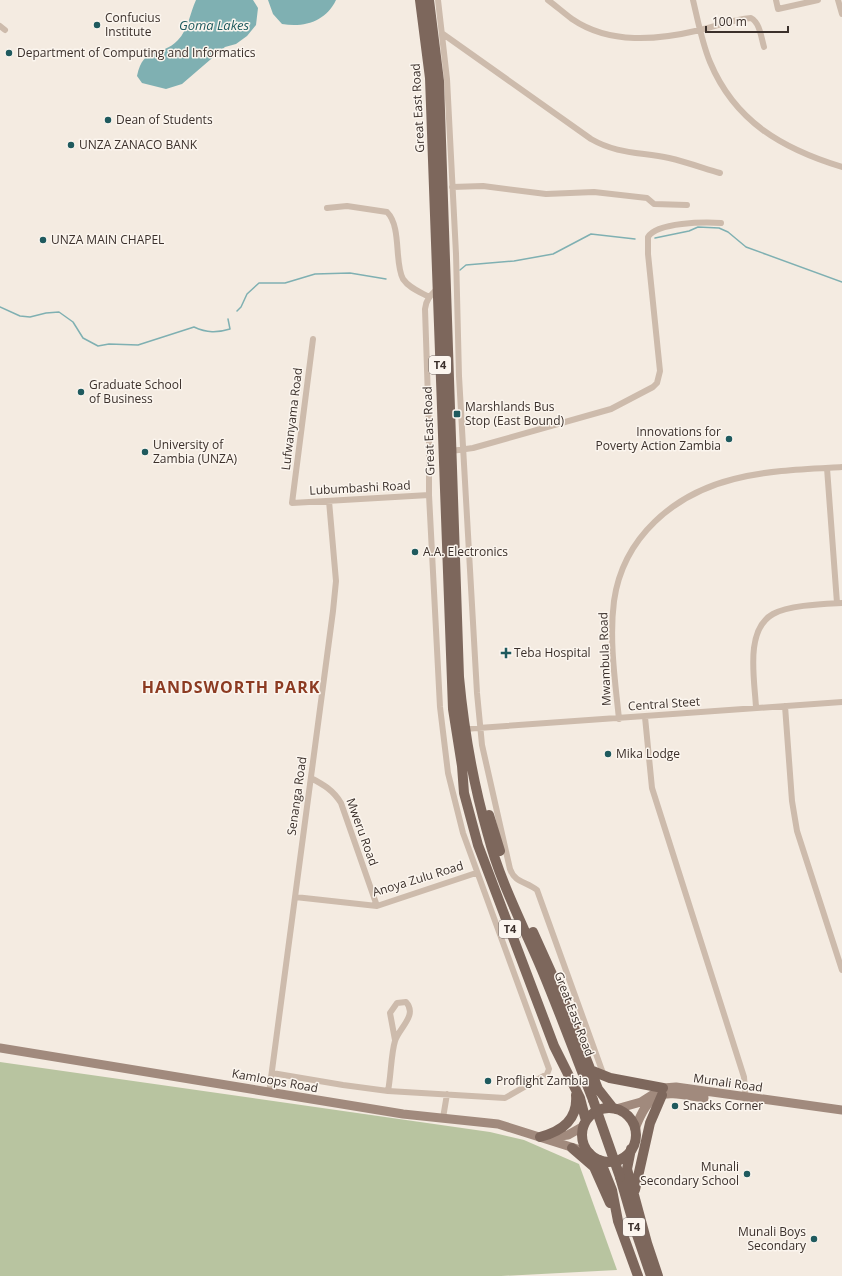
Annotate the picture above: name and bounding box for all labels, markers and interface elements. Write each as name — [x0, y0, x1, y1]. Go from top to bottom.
scale bar — [706, 8, 788, 34]
place label: Confucius Institute — [105, 9, 161, 40]
text: 100 m — [712, 13, 747, 30]
water label: Goma Lakes — [179, 16, 250, 34]
marker: Confucius Institute — [92, 20, 102, 30]
place label: Department of Computing and Informatics — [17, 44, 256, 61]
marker: Department of Computing and Informatics — [4, 48, 14, 58]
street label: Great East Road — [407, 63, 428, 153]
place label: Dean of Students — [116, 111, 213, 128]
marker: Dean of Students — [103, 115, 113, 125]
place label: UNZA ZANACO BANK — [79, 136, 198, 153]
marker: UNZA ZANACO BANK — [66, 140, 76, 150]
place label: UNZA MAIN CHAPEL — [51, 231, 164, 248]
marker: UNZA MAIN CHAPEL — [38, 235, 48, 245]
road number: T4 — [429, 356, 451, 374]
street label: Lufwanyama Road — [277, 367, 306, 471]
place label: Graduate School of Business — [89, 376, 182, 407]
street label: Great East Road — [418, 386, 439, 476]
marker: Graduate School of Business — [76, 387, 86, 397]
place label: Marshlands Bus Stop (East Bound) — [465, 398, 565, 429]
marker: Marshlands Bus Stop (East Bound) — [452, 409, 462, 419]
place label: Innovations for Poverty Action Zambia — [595, 423, 721, 454]
marker: Innovations for Poverty Action Zambia — [724, 434, 734, 444]
place label: University of Zambia (UNZA) — [153, 436, 238, 467]
marker: University of Zambia (UNZA) — [140, 447, 150, 457]
street label: Lubumbashi Road — [309, 476, 411, 499]
place label: A.A. Electronics — [423, 543, 508, 560]
marker: A.A. Electronics — [410, 547, 420, 557]
street label: Mwambula Road — [594, 612, 615, 706]
place label: Teba Hospital — [514, 644, 591, 661]
marker: Teba Hospital — [501, 648, 511, 658]
district label: HANDSWORTH PARK — [142, 676, 320, 698]
street label: Central Steet — [627, 693, 701, 715]
place label: Mika Lodge — [616, 745, 680, 762]
marker: Mika Lodge — [603, 749, 613, 759]
street label: Senanga Road — [283, 755, 310, 837]
street label: Mweru Road — [342, 796, 383, 868]
street label: Anoya Zulu Road — [370, 857, 465, 900]
road number: T4 — [499, 920, 521, 938]
street label: Great East Road — [550, 969, 598, 1059]
street label: Kamloops Road — [231, 1065, 320, 1096]
street label: Munali Road — [692, 1069, 764, 1096]
place label: Proflight Zambia — [496, 1072, 588, 1089]
marker: Proflight Zambia — [483, 1076, 493, 1086]
place label: Snacks Corner — [683, 1097, 763, 1114]
marker: Snacks Corner — [670, 1101, 680, 1111]
place label: Munali Secondary School — [640, 1158, 739, 1189]
marker: Munali Secondary School — [742, 1169, 752, 1179]
road number: T4 — [623, 1218, 645, 1236]
place label: Munali Boys Secondary — [738, 1223, 807, 1254]
marker: Munali Boys Secondary — [809, 1234, 819, 1244]

